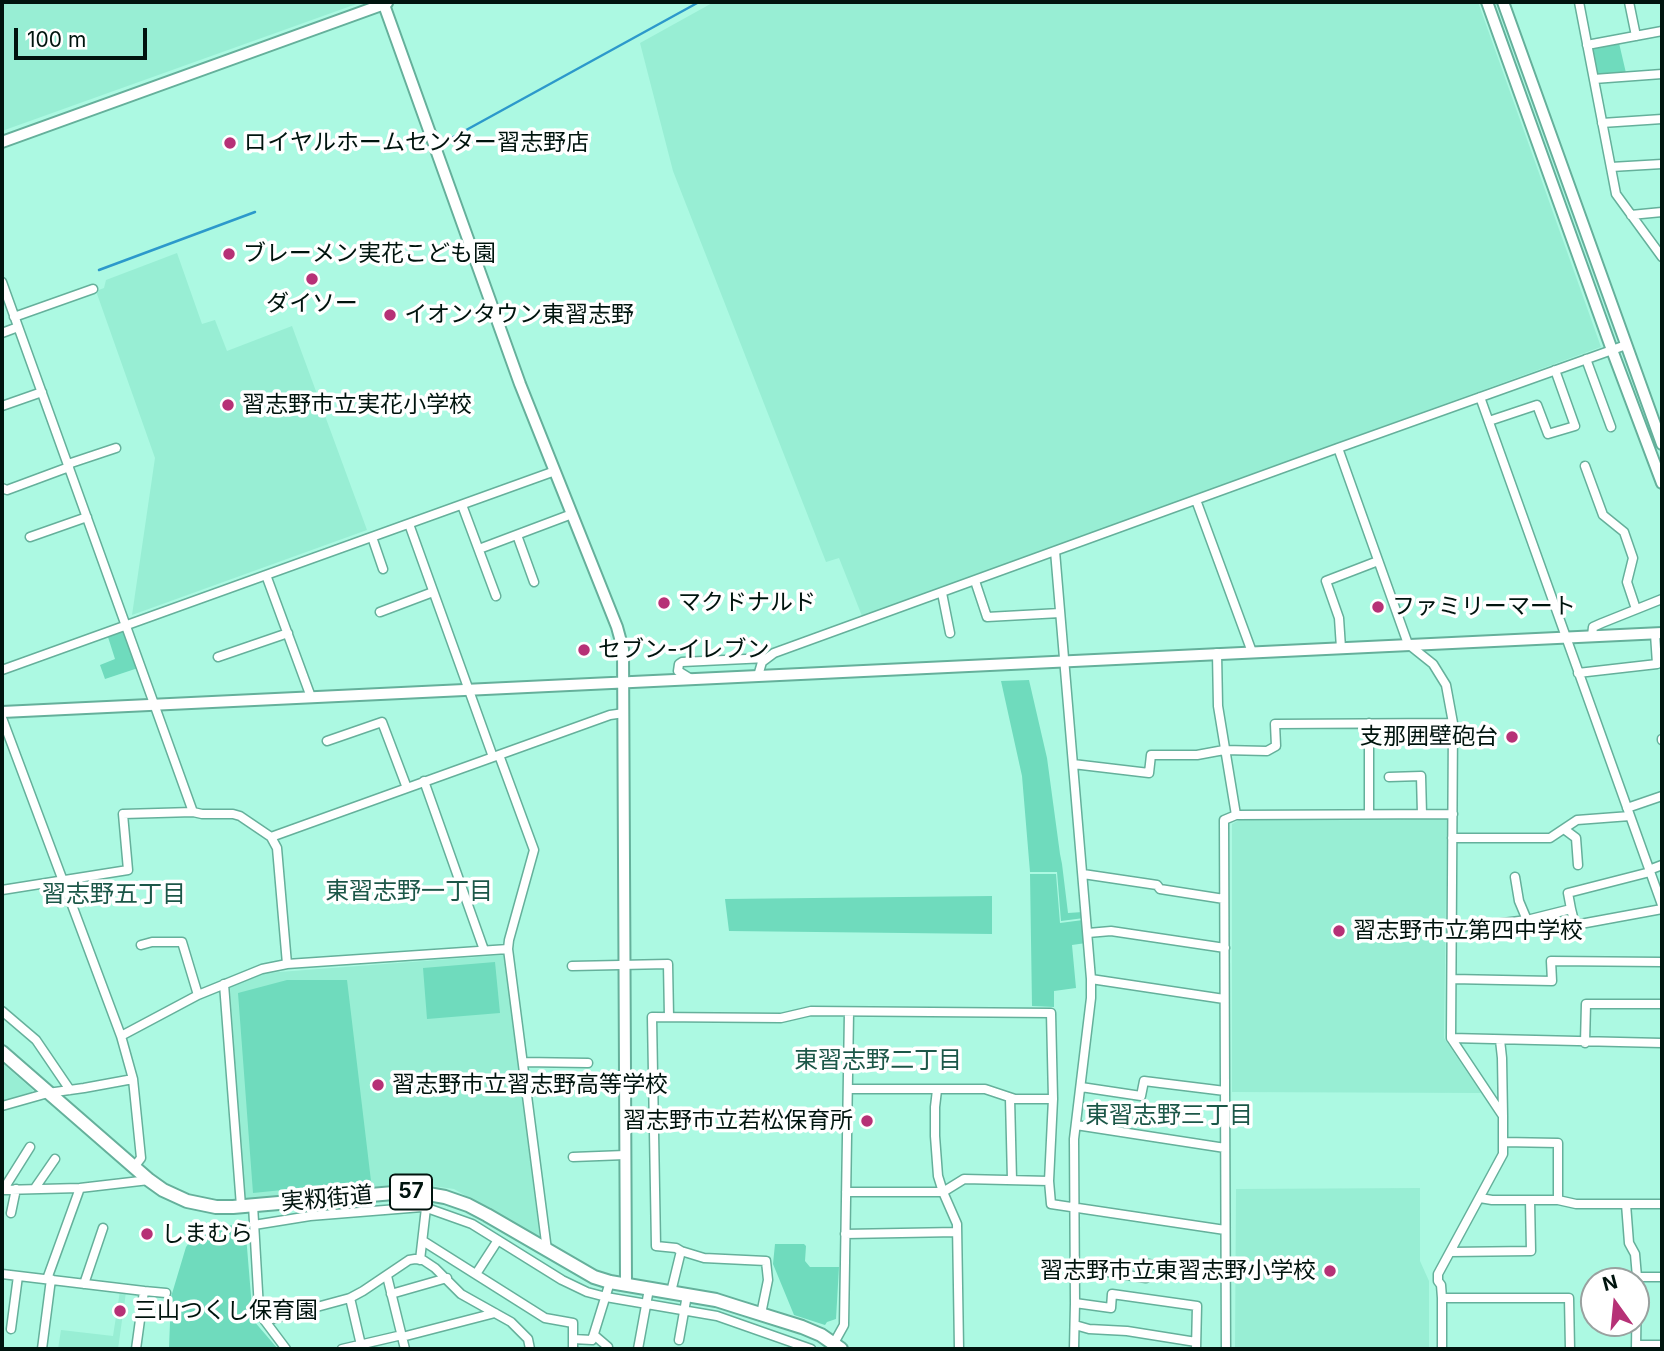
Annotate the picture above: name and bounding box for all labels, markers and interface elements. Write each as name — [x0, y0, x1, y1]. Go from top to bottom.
scale bar — [18, 14, 150, 58]
text: 100 m — [27, 27, 86, 52]
place label: ロイヤルホームセンター習志野店 — [244, 129, 589, 157]
marker: ロイヤルホームセンター習志野店 — [222, 135, 238, 151]
place label: ブレーメン実花こども園 — [243, 240, 496, 268]
marker: ブレーメン実花こども園 — [221, 246, 237, 262]
marker: ダイソー — [304, 271, 320, 287]
place label: ダイソー — [266, 290, 358, 318]
place label: イオンタウン東習志野 — [404, 301, 634, 329]
marker: イオンタウン東習志野 — [382, 307, 398, 323]
place label: 習志野市立実花小学校 — [242, 391, 472, 419]
marker: 習志野市立実花小学校 — [220, 397, 236, 413]
place label: マクドナルド — [678, 589, 816, 617]
place label: ファミリーマート — [1392, 593, 1576, 621]
marker: マクドナルド — [656, 595, 672, 611]
marker: ファミリーマート — [1370, 599, 1386, 615]
place label: セブン-イレブン — [598, 636, 770, 664]
marker: セブン-イレブン — [576, 642, 592, 658]
place label: 支那囲壁砲台 — [1360, 723, 1498, 751]
marker: 支那囲壁砲台 — [1504, 729, 1520, 745]
district label: 東習志野一丁目 — [325, 878, 493, 906]
district label: 習志野五丁目 — [42, 881, 186, 909]
place label: 習志野市立第四中学校 — [1353, 917, 1583, 945]
marker: 習志野市立第四中学校 — [1331, 923, 1347, 939]
district label: 東習志野二丁目 — [794, 1047, 962, 1075]
place label: 習志野市立習志野高等学校 — [392, 1071, 668, 1099]
marker: 習志野市立習志野高等学校 — [370, 1077, 386, 1093]
district label: 東習志野三丁目 — [1085, 1102, 1253, 1130]
place label: 習志野市立若松保育所 — [623, 1107, 853, 1135]
marker: 習志野市立若松保育所 — [859, 1113, 875, 1129]
road number: 57 — [390, 1174, 432, 1210]
street label: 実籾街道 — [280, 1181, 374, 1217]
place label: しまむら — [161, 1220, 253, 1248]
marker: しまむら — [139, 1226, 155, 1242]
place label: 習志野市立東習志野小学校 — [1040, 1257, 1316, 1285]
marker: 習志野市立東習志野小学校 — [1322, 1263, 1338, 1279]
north arrow — [1580, 1267, 1650, 1337]
text: N — [1600, 1270, 1620, 1296]
place label: 三山つくし保育園 — [134, 1297, 318, 1325]
marker: 三山つくし保育園 — [112, 1303, 128, 1319]

